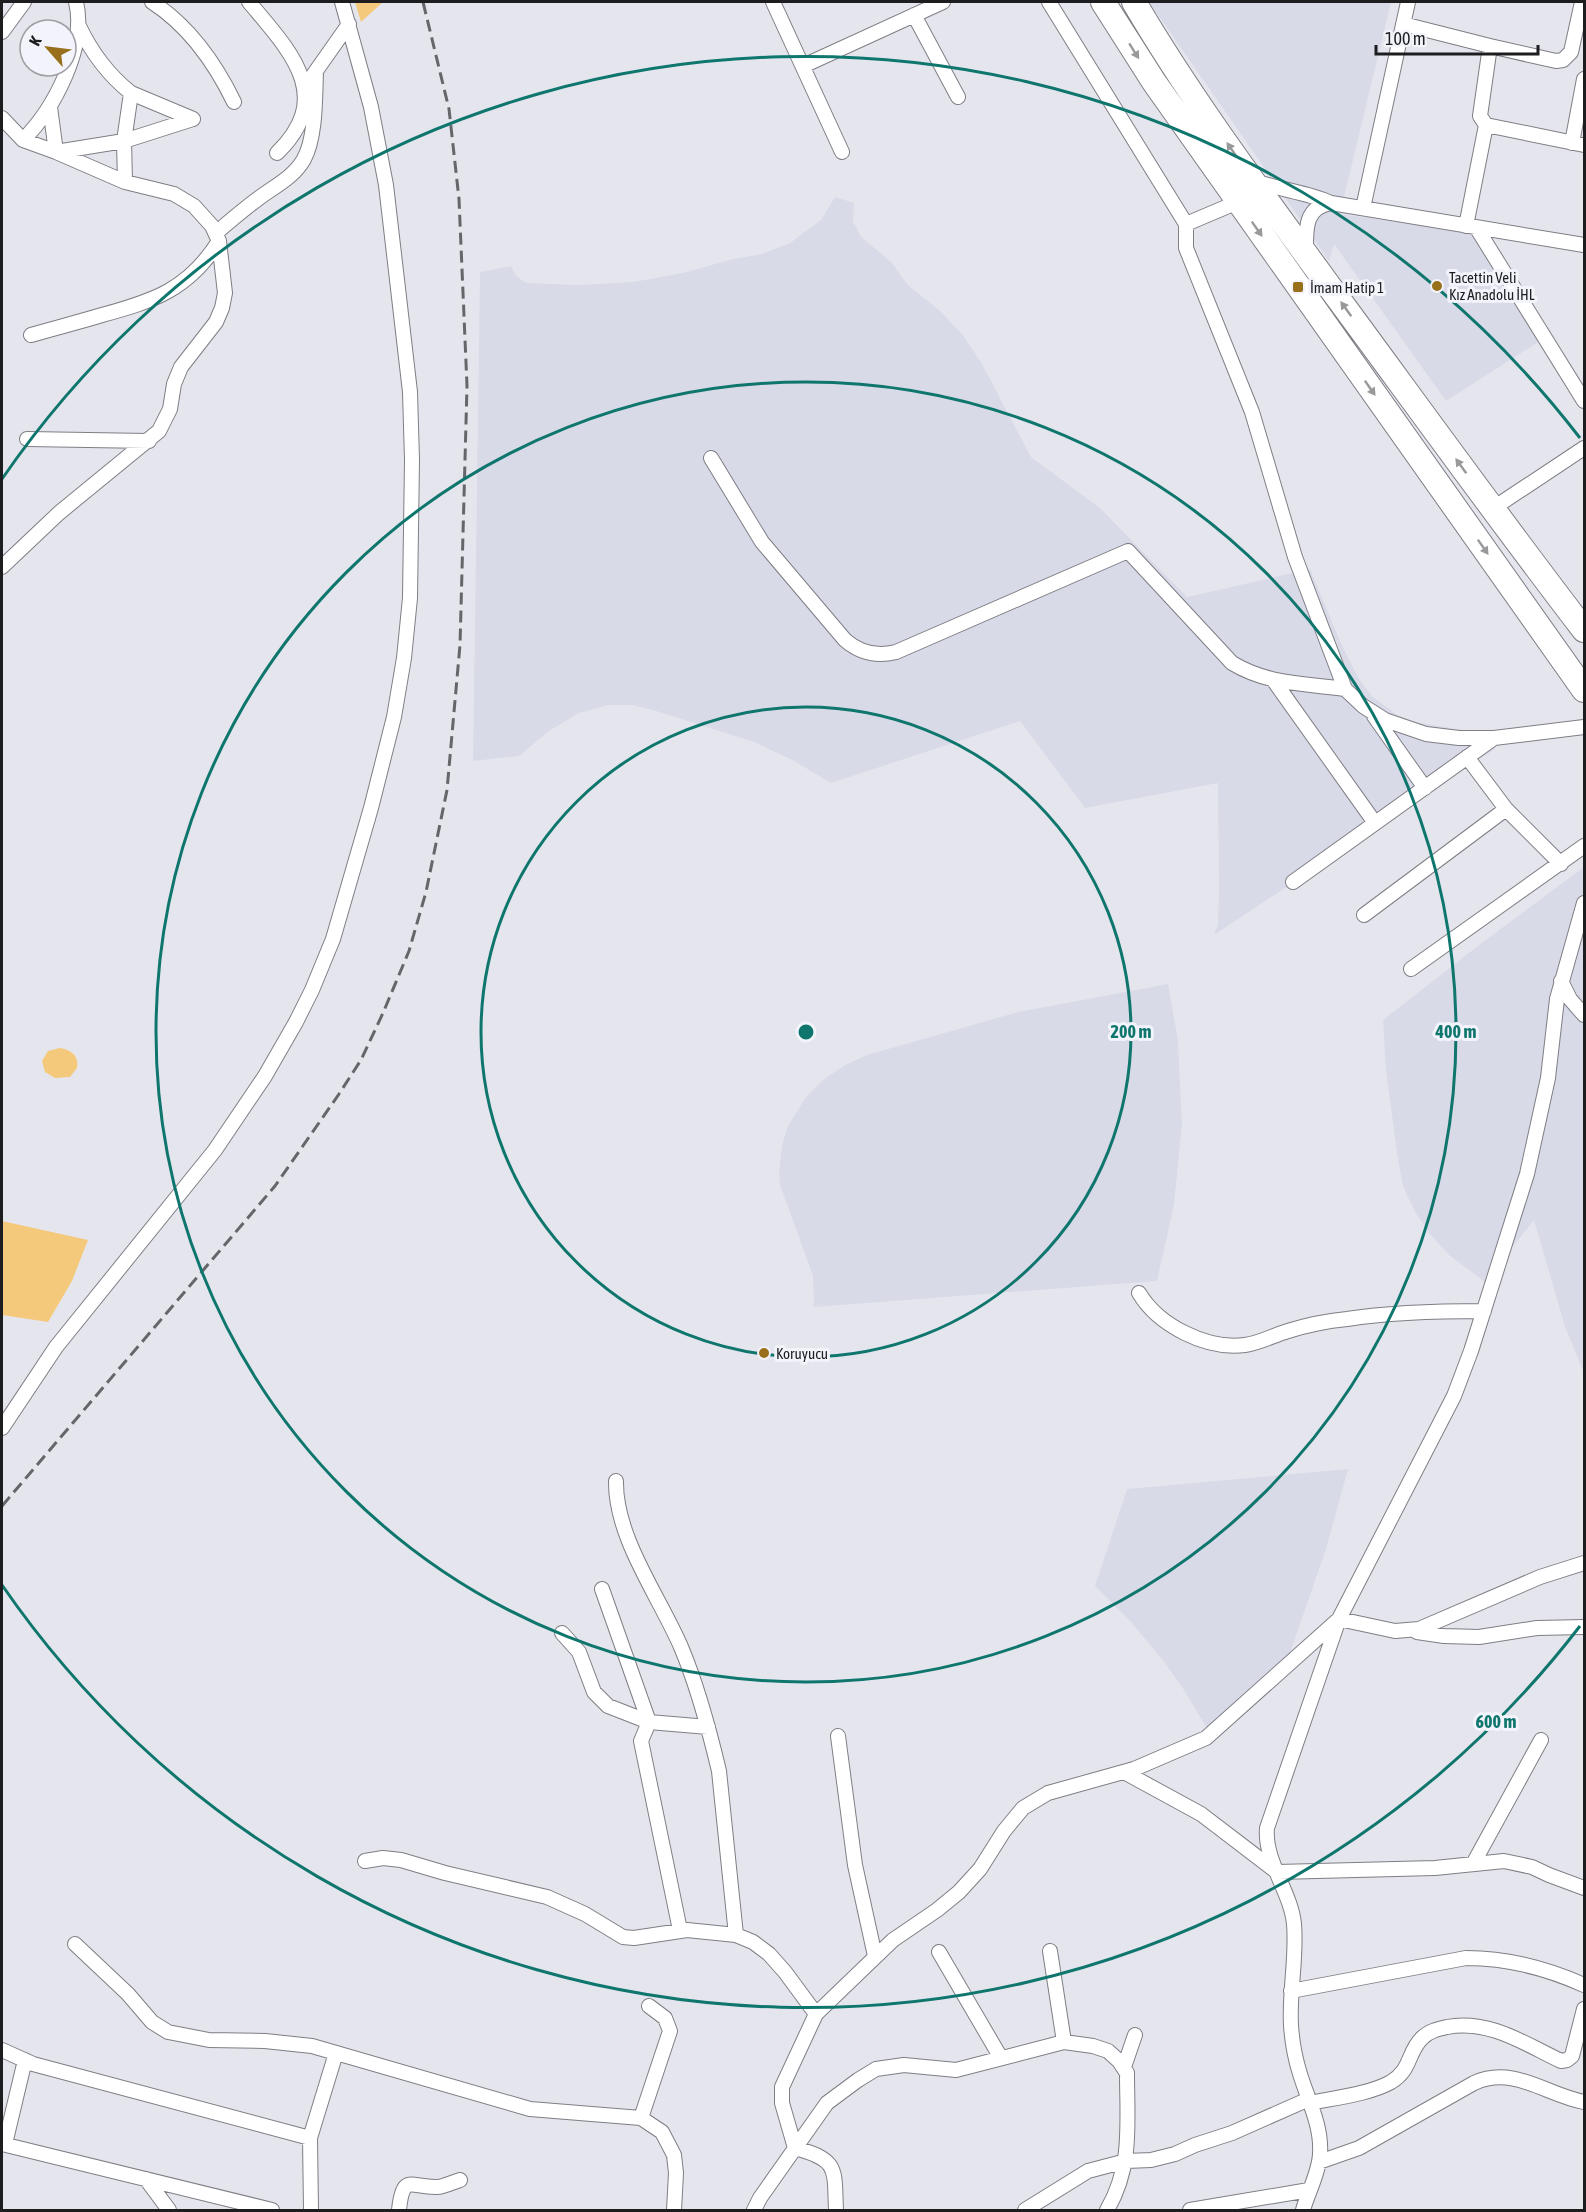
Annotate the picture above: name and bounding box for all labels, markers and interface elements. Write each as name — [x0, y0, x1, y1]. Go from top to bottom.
north arrow — [18, 18, 78, 78]
scale bar — [1376, 18, 1538, 56]
text: 100 m — [1385, 28, 1426, 49]
text: K — [25, 33, 45, 49]
one-way arrow — [1129, 43, 1140, 59]
one-way arrow — [1226, 143, 1238, 159]
one-way arrow — [1251, 221, 1262, 237]
place label: Tacettin Veli Kız Anadolu İHL — [1449, 269, 1535, 303]
place label: İmam Hatip 1 — [1310, 279, 1384, 296]
marker: Tacettin Veli Kız Anadolu İHL — [1430, 279, 1444, 293]
marker: İmam Hatip 1 — [1291, 280, 1305, 294]
one-way arrow — [1340, 301, 1352, 317]
one-way arrow — [1364, 380, 1376, 396]
one-way arrow — [1455, 458, 1467, 474]
one-way arrow — [1477, 538, 1489, 554]
text: 200 m — [1111, 1021, 1151, 1042]
text: 400 m — [1435, 1021, 1476, 1042]
centre of rings — [796, 1022, 816, 1042]
place label: Koruyucu — [776, 1345, 828, 1362]
marker: Koruyucu — [757, 1346, 771, 1360]
text: 600 m — [1476, 1711, 1516, 1732]

